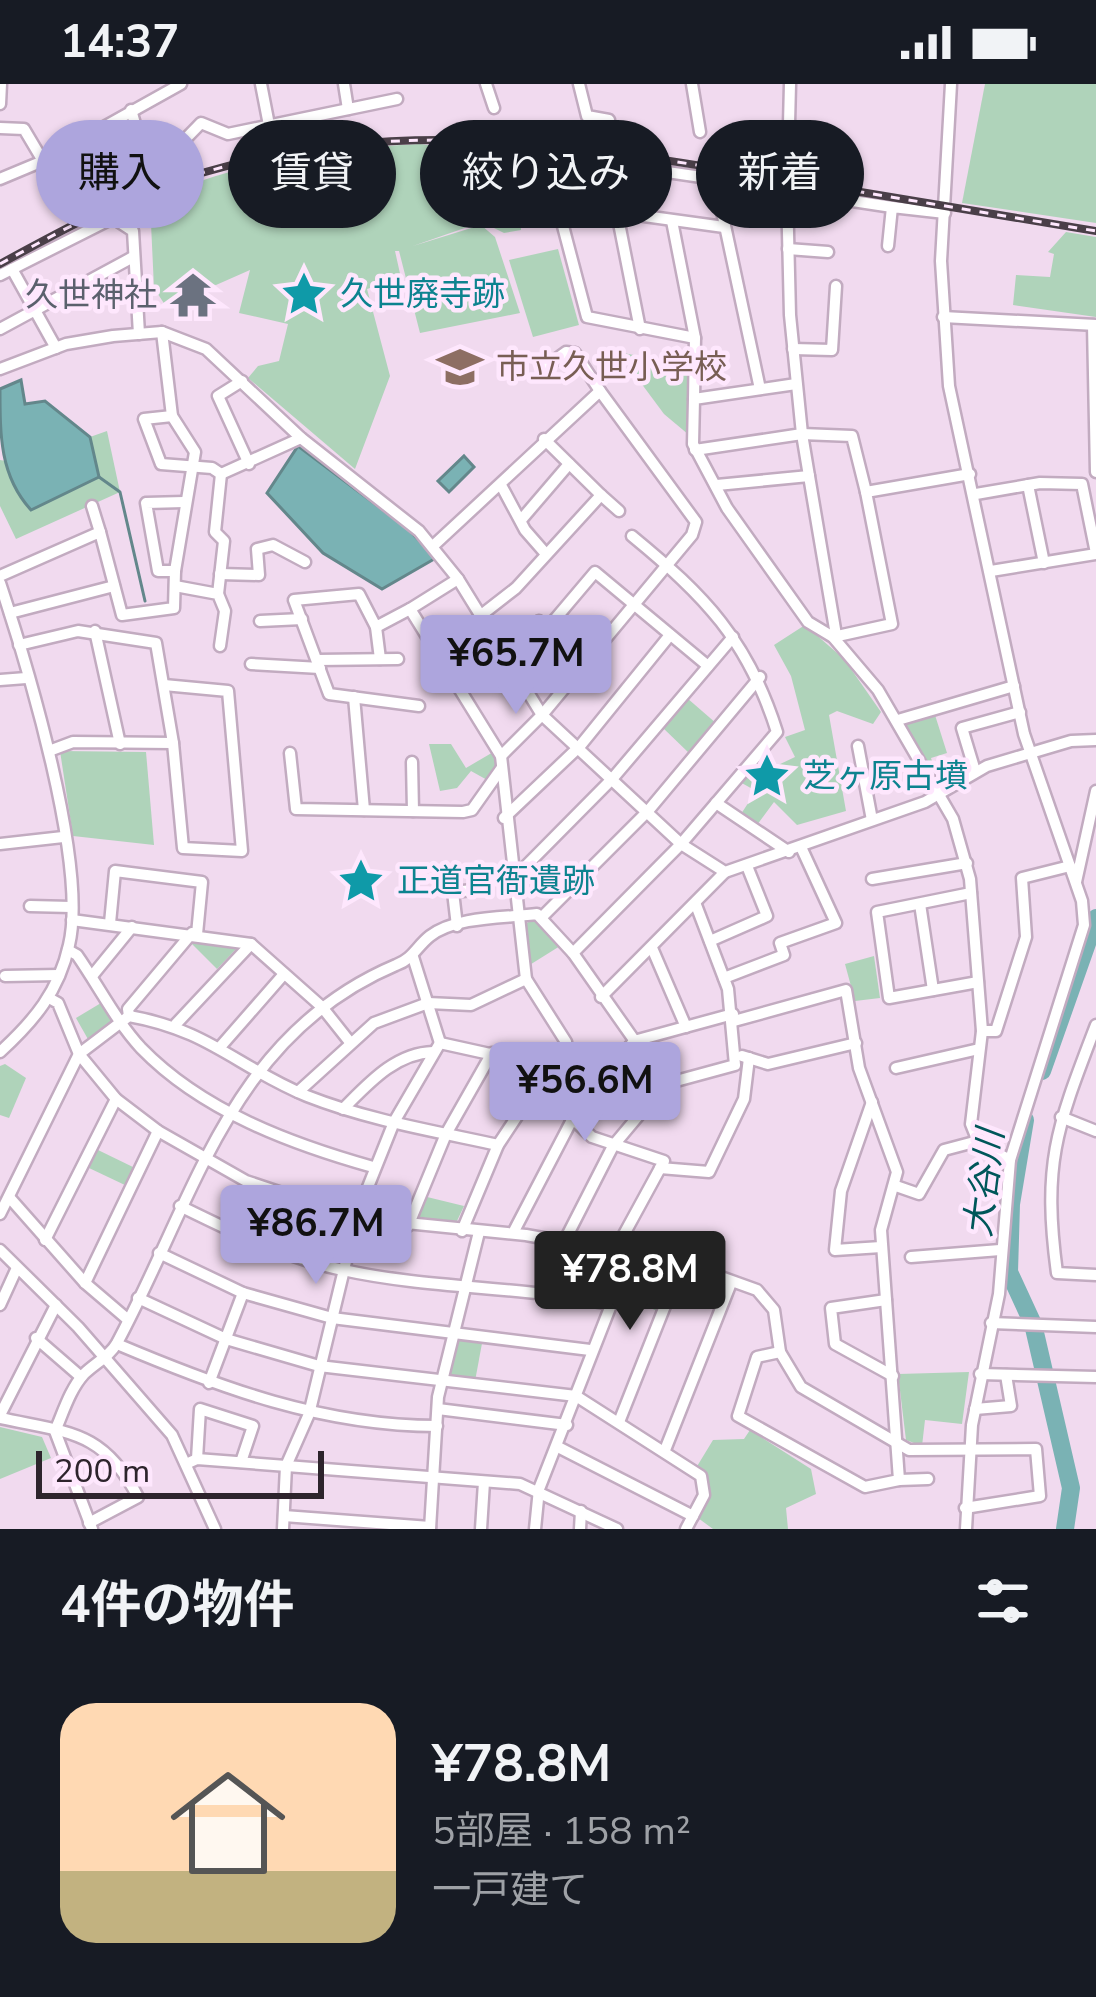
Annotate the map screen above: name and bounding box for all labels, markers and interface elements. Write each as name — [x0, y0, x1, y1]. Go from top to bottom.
text: 14:37 — [60, 12, 179, 73]
chip: 購入 — [36, 120, 204, 228]
chip: 賃貸 — [228, 120, 396, 228]
chip: 絞り込み — [420, 120, 672, 228]
chip: 新着 — [696, 120, 864, 228]
place icon: 久世廃寺跡 — [279, 269, 329, 319]
temple icon: 久世神社 — [168, 270, 218, 320]
place label: 久世廃寺跡 — [340, 272, 505, 317]
place label: 久世神社 — [25, 273, 157, 318]
school or university icon: 市立久世小学校 — [435, 342, 485, 392]
place label: 市立久世小学校 — [496, 345, 727, 390]
pin: ¥65.7M — [418, 615, 614, 717]
text: ¥65.7M — [447, 627, 585, 680]
place icon: 芝ヶ原古墳 — [742, 751, 792, 801]
place label: 芝ヶ原古墳 — [803, 754, 968, 799]
place icon: 正道官衙遺跡 — [336, 856, 386, 906]
place label: 正道官衙遺跡 — [397, 859, 595, 904]
pin: ¥56.6M — [487, 1042, 683, 1144]
text: ¥56.6M — [516, 1054, 654, 1107]
water label: 大谷川 — [954, 1122, 1016, 1240]
pin: ¥86.7M — [218, 1185, 414, 1287]
text: ¥86.7M — [247, 1197, 385, 1250]
pin: ¥78.8M — [532, 1231, 728, 1333]
text: ¥78.8M — [561, 1243, 699, 1296]
scale bar — [36, 1445, 324, 1498]
text: 200 m — [54, 1449, 150, 1494]
icon: filters — [970, 1568, 1036, 1634]
text: 4件の物件 — [60, 1570, 295, 1640]
text: ¥78.8M — [432, 1729, 611, 1799]
icon: home — [156, 1751, 300, 1895]
text: 5部屋 · 158 m² — [432, 1805, 691, 1858]
text: 一戸建て — [432, 1864, 588, 1917]

